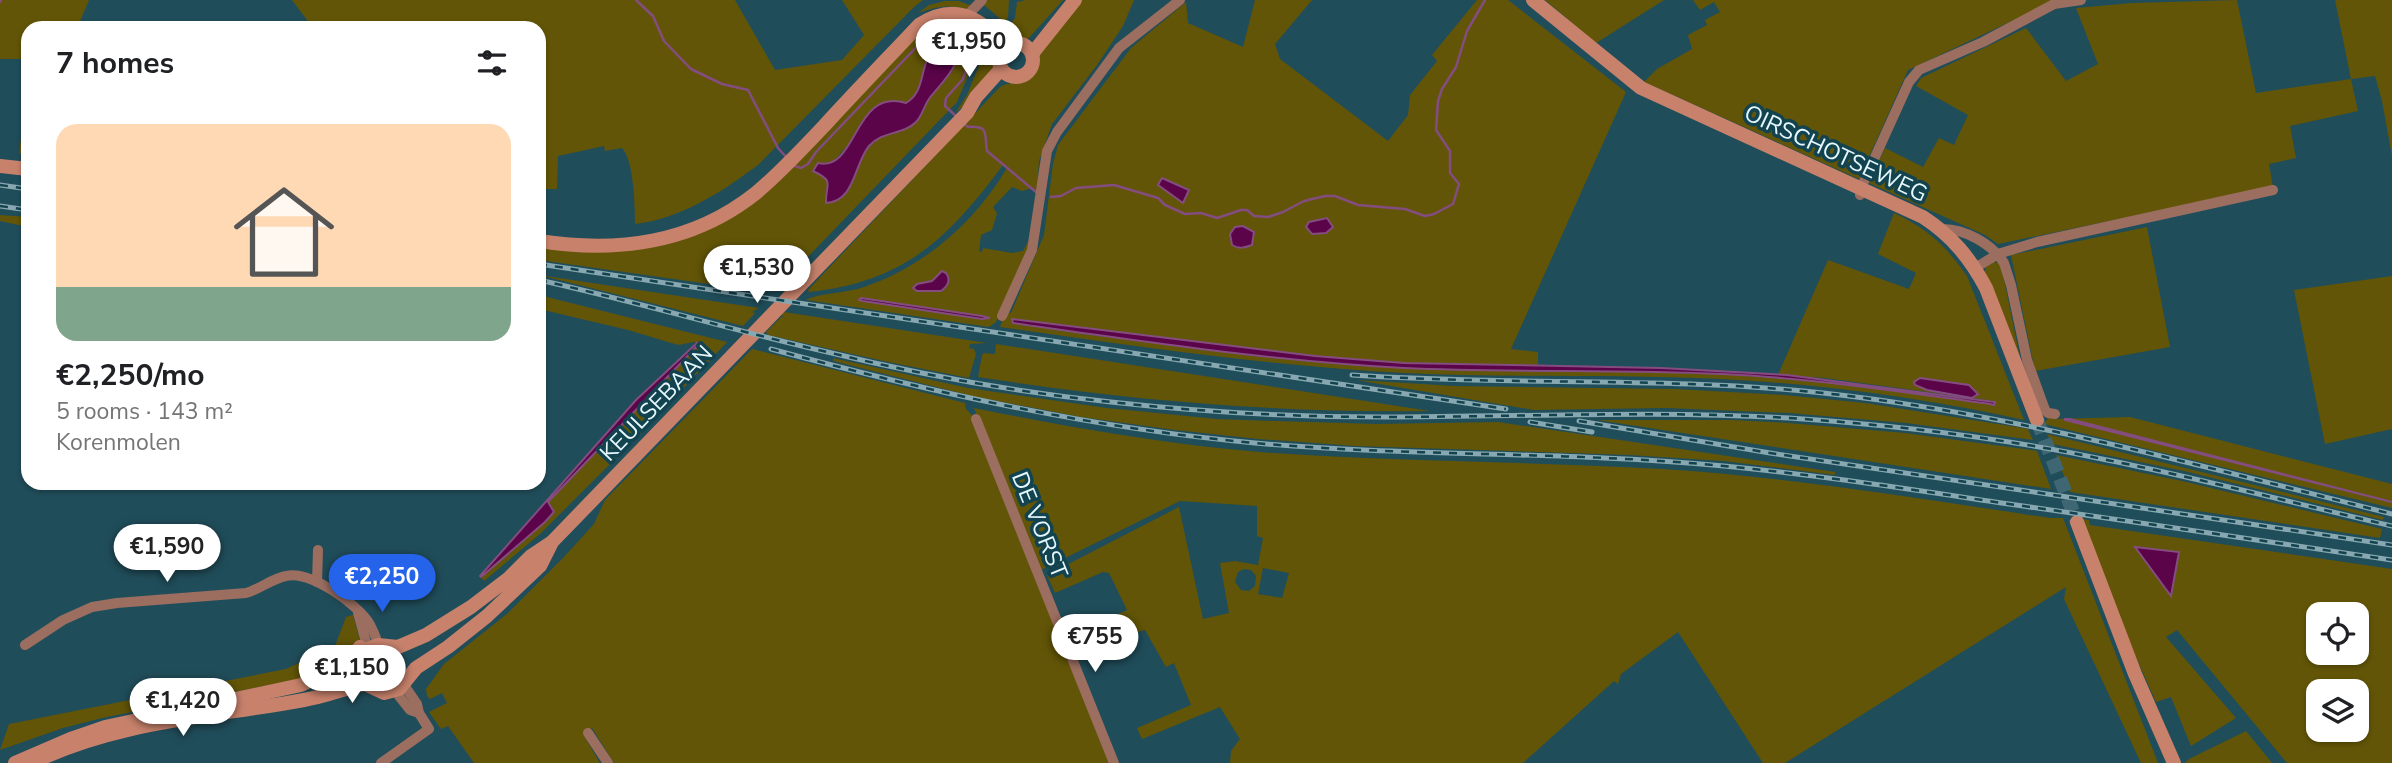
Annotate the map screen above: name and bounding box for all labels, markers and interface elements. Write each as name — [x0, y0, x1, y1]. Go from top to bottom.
pin: €1,950 — [912, 20, 1026, 79]
text: €1,950 — [932, 26, 1006, 57]
text: 7 homes — [56, 43, 174, 84]
icon: filters — [473, 44, 511, 82]
street label: OIRSCHOTSEWEG — [1739, 97, 1932, 209]
icon: home — [221, 169, 347, 295]
pin: €1,530 — [700, 246, 814, 305]
text: €1,530 — [720, 252, 794, 283]
street label: KEULSEBAAN — [593, 339, 720, 468]
text: €2,250/mo — [56, 355, 205, 396]
text: 5 rooms · 143 m² — [56, 396, 233, 427]
text: Korenmolen — [56, 427, 181, 458]
street label: DE VORST — [1004, 467, 1075, 583]
pin: €1,590 — [110, 524, 224, 584]
text: €1,590 — [130, 531, 204, 562]
pin: €2,250 — [325, 554, 439, 614]
text: €2,250 — [345, 561, 419, 592]
map controls — [2306, 602, 2369, 742]
button: locate — [2306, 602, 2369, 665]
pin: €755 — [1054, 614, 1136, 674]
text: €755 — [1067, 621, 1123, 652]
pin: €1,150 — [295, 646, 409, 705]
text: €1,150 — [315, 652, 389, 683]
pin: €1,420 — [126, 678, 240, 738]
button: layers — [2306, 679, 2369, 742]
text: €1,420 — [146, 685, 220, 716]

